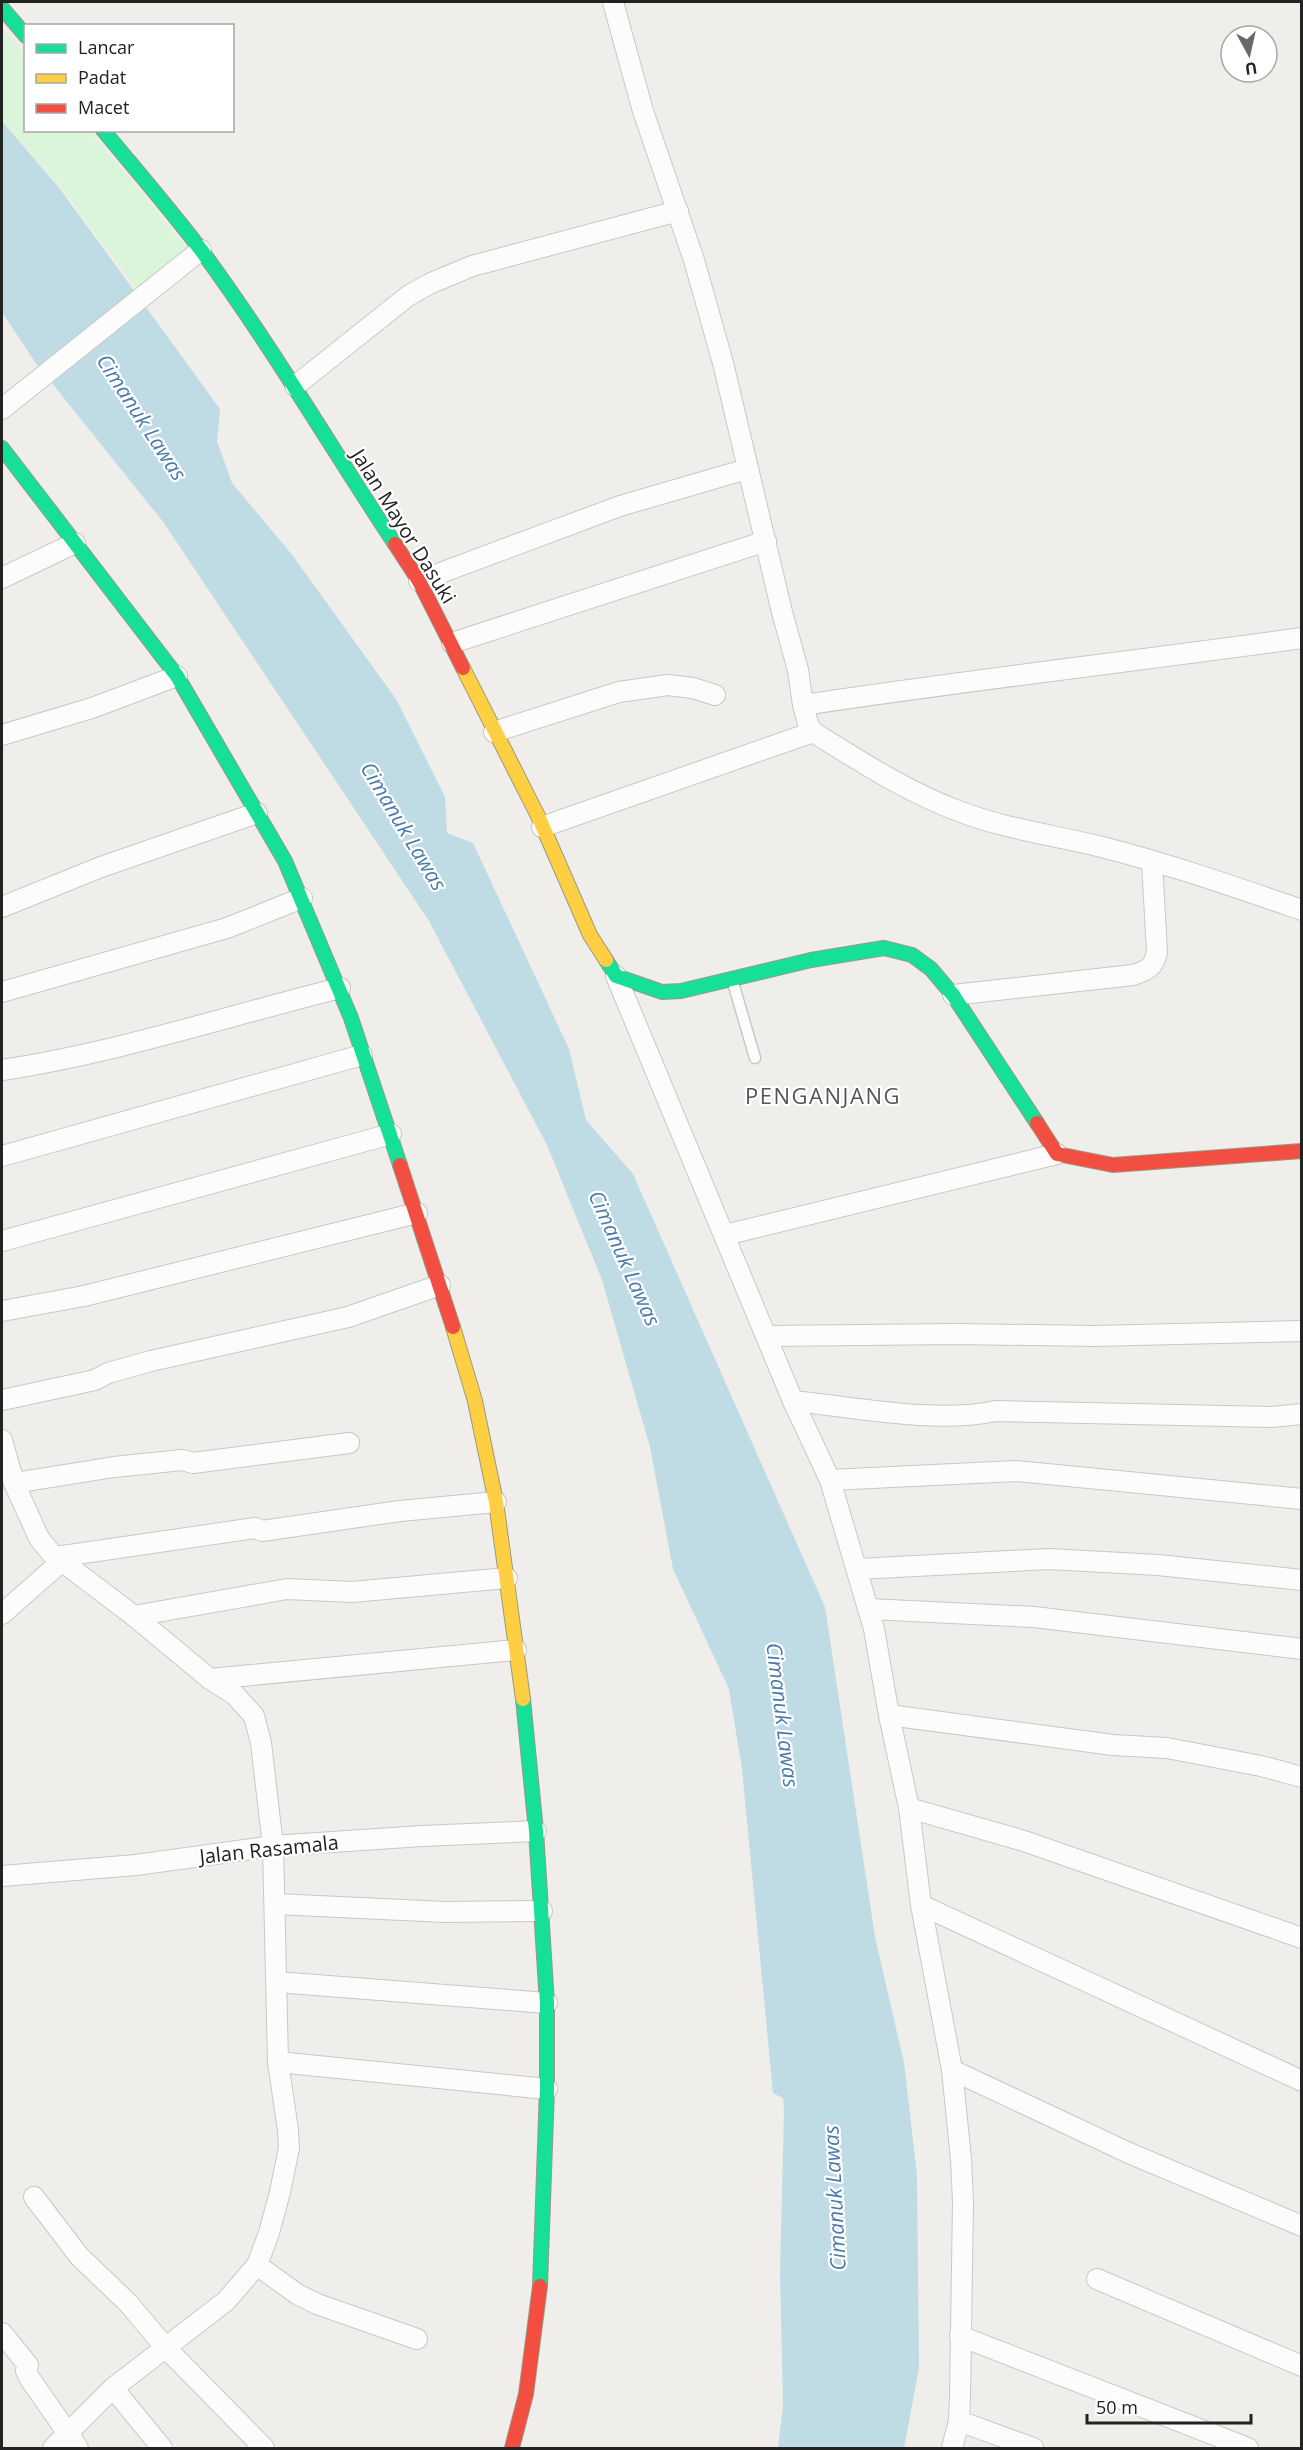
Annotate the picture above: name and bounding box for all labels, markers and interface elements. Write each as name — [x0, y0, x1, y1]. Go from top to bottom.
legend — [24, 24, 234, 132]
north arrow — [1219, 24, 1279, 84]
text: Lancar — [78, 35, 135, 59]
text: U — [1244, 57, 1259, 81]
text: Padat — [78, 65, 126, 89]
text: Macet — [78, 95, 129, 119]
water label: Cimanuk Lawas — [91, 348, 193, 486]
street label: Jalan Mayor Dasuki — [344, 442, 463, 608]
water label: Cimanuk Lawas — [354, 756, 454, 896]
district label: PENGANJANG — [745, 1080, 901, 1110]
water label: Cimanuk Lawas — [583, 1186, 667, 1330]
water label: Cimanuk Lawas — [760, 1641, 806, 1789]
street label: Jalan Rasamala — [196, 1828, 340, 1870]
water label: Cimanuk Lawas — [816, 2125, 852, 2271]
scale bar — [1087, 2387, 1250, 2425]
text: 50 m — [1096, 2395, 1138, 2419]

